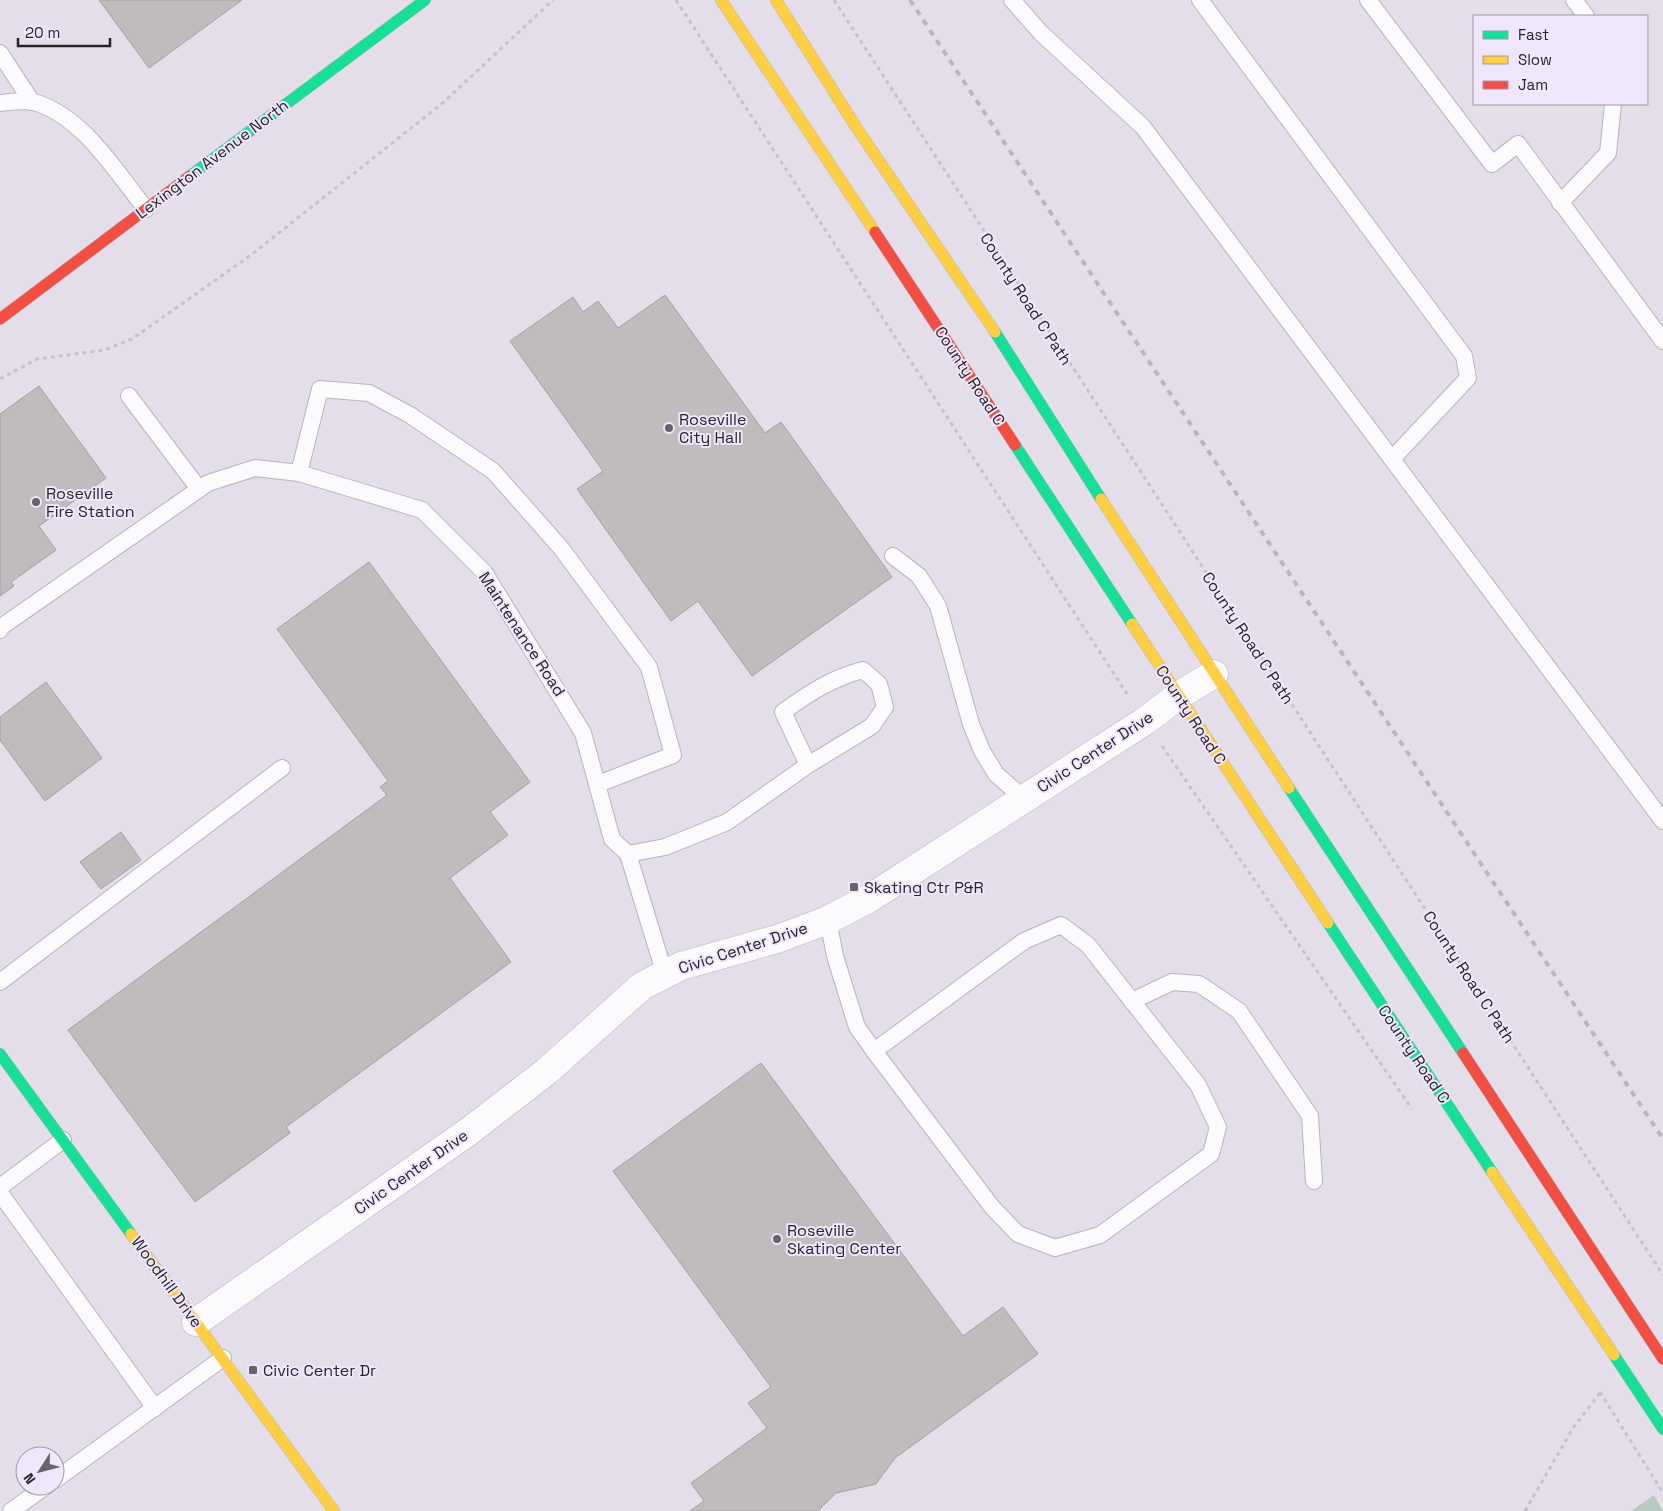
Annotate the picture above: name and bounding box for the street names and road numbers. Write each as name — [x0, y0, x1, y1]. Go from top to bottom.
street label: Lexington Avenue North — [131, 95, 293, 223]
street label: County Road C Path — [975, 229, 1077, 369]
street label: County Road C — [930, 322, 1010, 430]
street label: Maintenance Road — [474, 568, 570, 700]
street label: County Road C Path — [1197, 568, 1299, 708]
street label: County Road C — [1151, 661, 1231, 769]
street label: Civic Center Drive — [1033, 706, 1157, 798]
street label: County Road C Path — [1418, 907, 1520, 1047]
street label: Civic Center Drive — [676, 917, 810, 979]
street label: County Road C — [1373, 1001, 1455, 1107]
street label: Civic Center Drive — [350, 1125, 472, 1219]
street label: Woodhill Drive — [127, 1232, 207, 1332]

